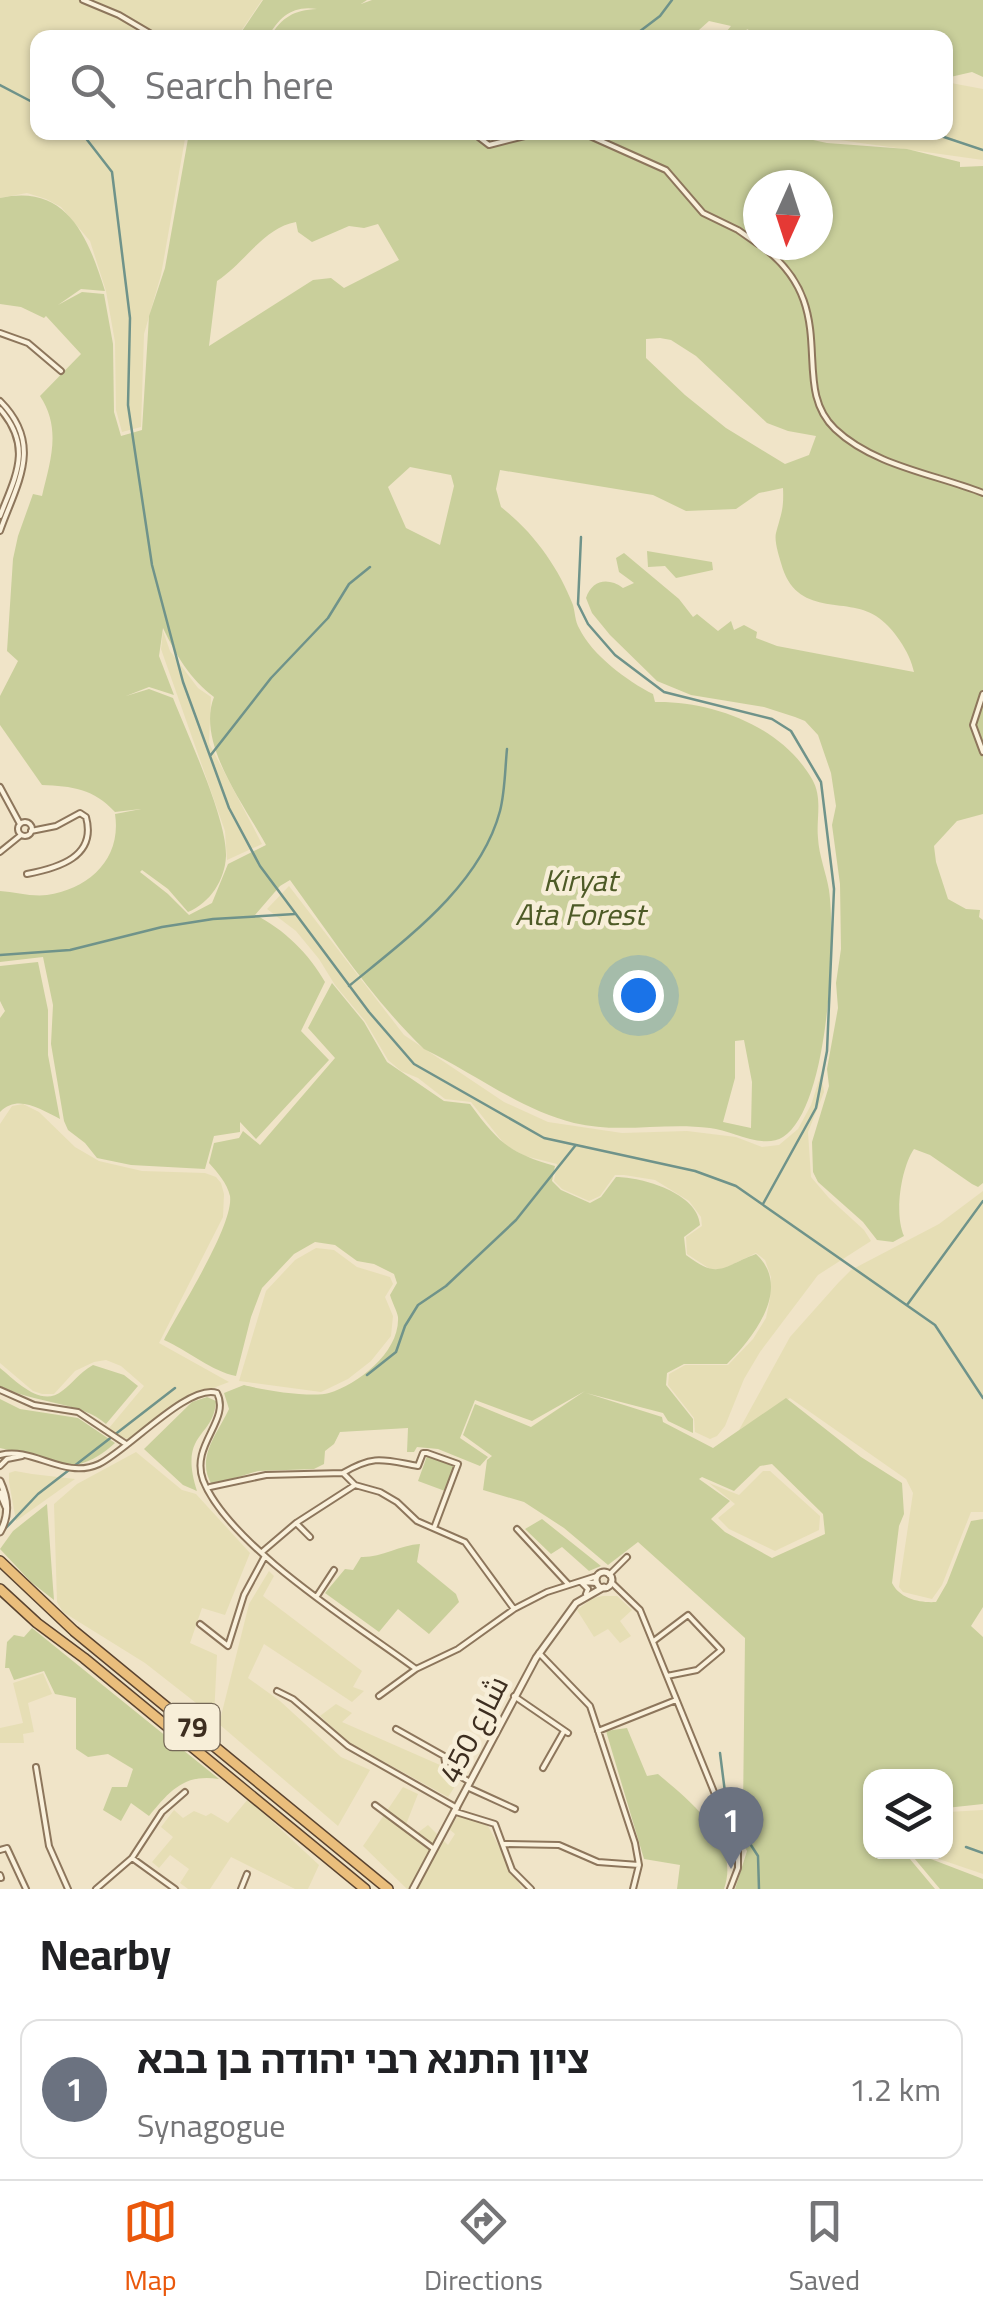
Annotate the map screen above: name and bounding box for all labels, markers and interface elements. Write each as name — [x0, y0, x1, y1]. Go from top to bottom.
search box — [30, 30, 953, 140]
text: Search here — [145, 49, 334, 121]
icon: search — [65, 58, 120, 113]
north arrow — [743, 170, 833, 260]
park label: Kiryat Ata Forest — [515, 852, 649, 942]
your location — [613, 970, 664, 1021]
street label: شارع 450 — [422, 1665, 524, 1793]
road number: 79 — [164, 1704, 220, 1750]
map controls — [863, 1769, 953, 1859]
button: layers — [863, 1769, 953, 1859]
pin: 1 — [698, 1786, 764, 1869]
text: Nearby — [40, 1915, 171, 1994]
text: ציון התנא רבי יהודה בן בבא — [137, 2023, 589, 2095]
text: 1 — [66, 2059, 83, 2119]
text: 1.2 km — [849, 2059, 941, 2119]
text: Synagogue — [137, 2095, 285, 2155]
tab: Map — [123, 2194, 178, 2306]
tab: Directions — [424, 2194, 543, 2306]
tab: Saved — [789, 2194, 860, 2306]

